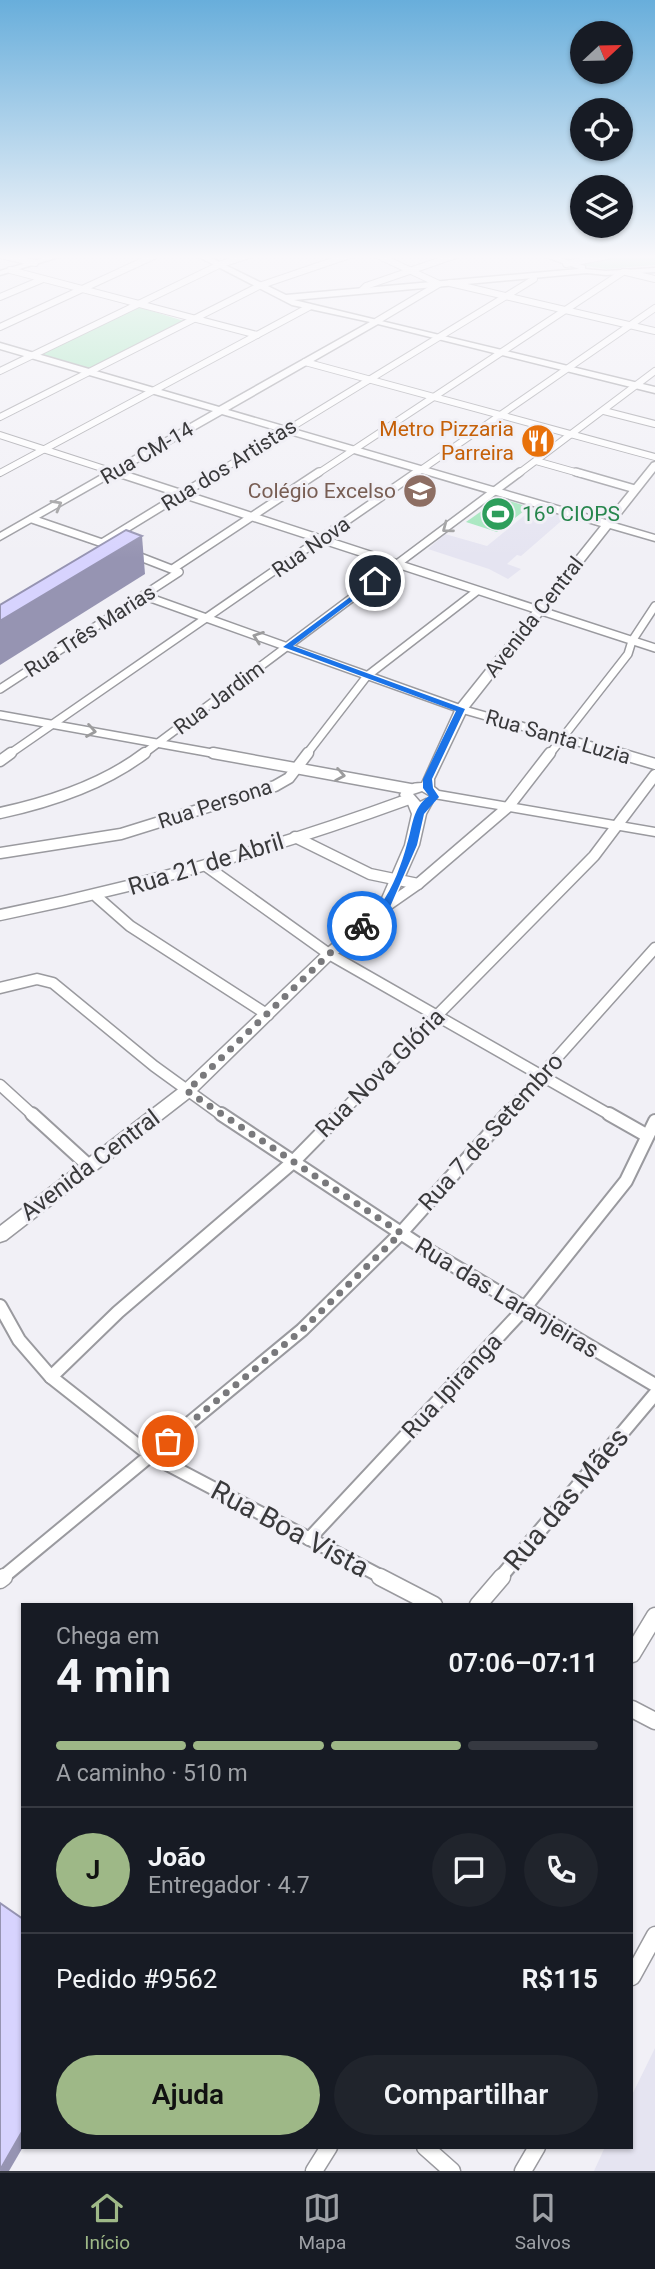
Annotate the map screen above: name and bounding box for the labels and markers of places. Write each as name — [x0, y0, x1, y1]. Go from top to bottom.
place label: Metro Pizzaria Parreira — [379, 417, 514, 465]
restaurant icon: Metro Pizzaria Parreira — [519, 422, 557, 460]
school or university icon: Colégio Excelso — [401, 472, 439, 510]
place label: Colégio Excelso — [248, 479, 396, 503]
sports icon: 16º CIOPS — [479, 495, 517, 533]
place label: 16º CIOPS — [522, 502, 620, 526]
pin — [345, 551, 405, 611]
pin — [138, 1411, 198, 1471]

